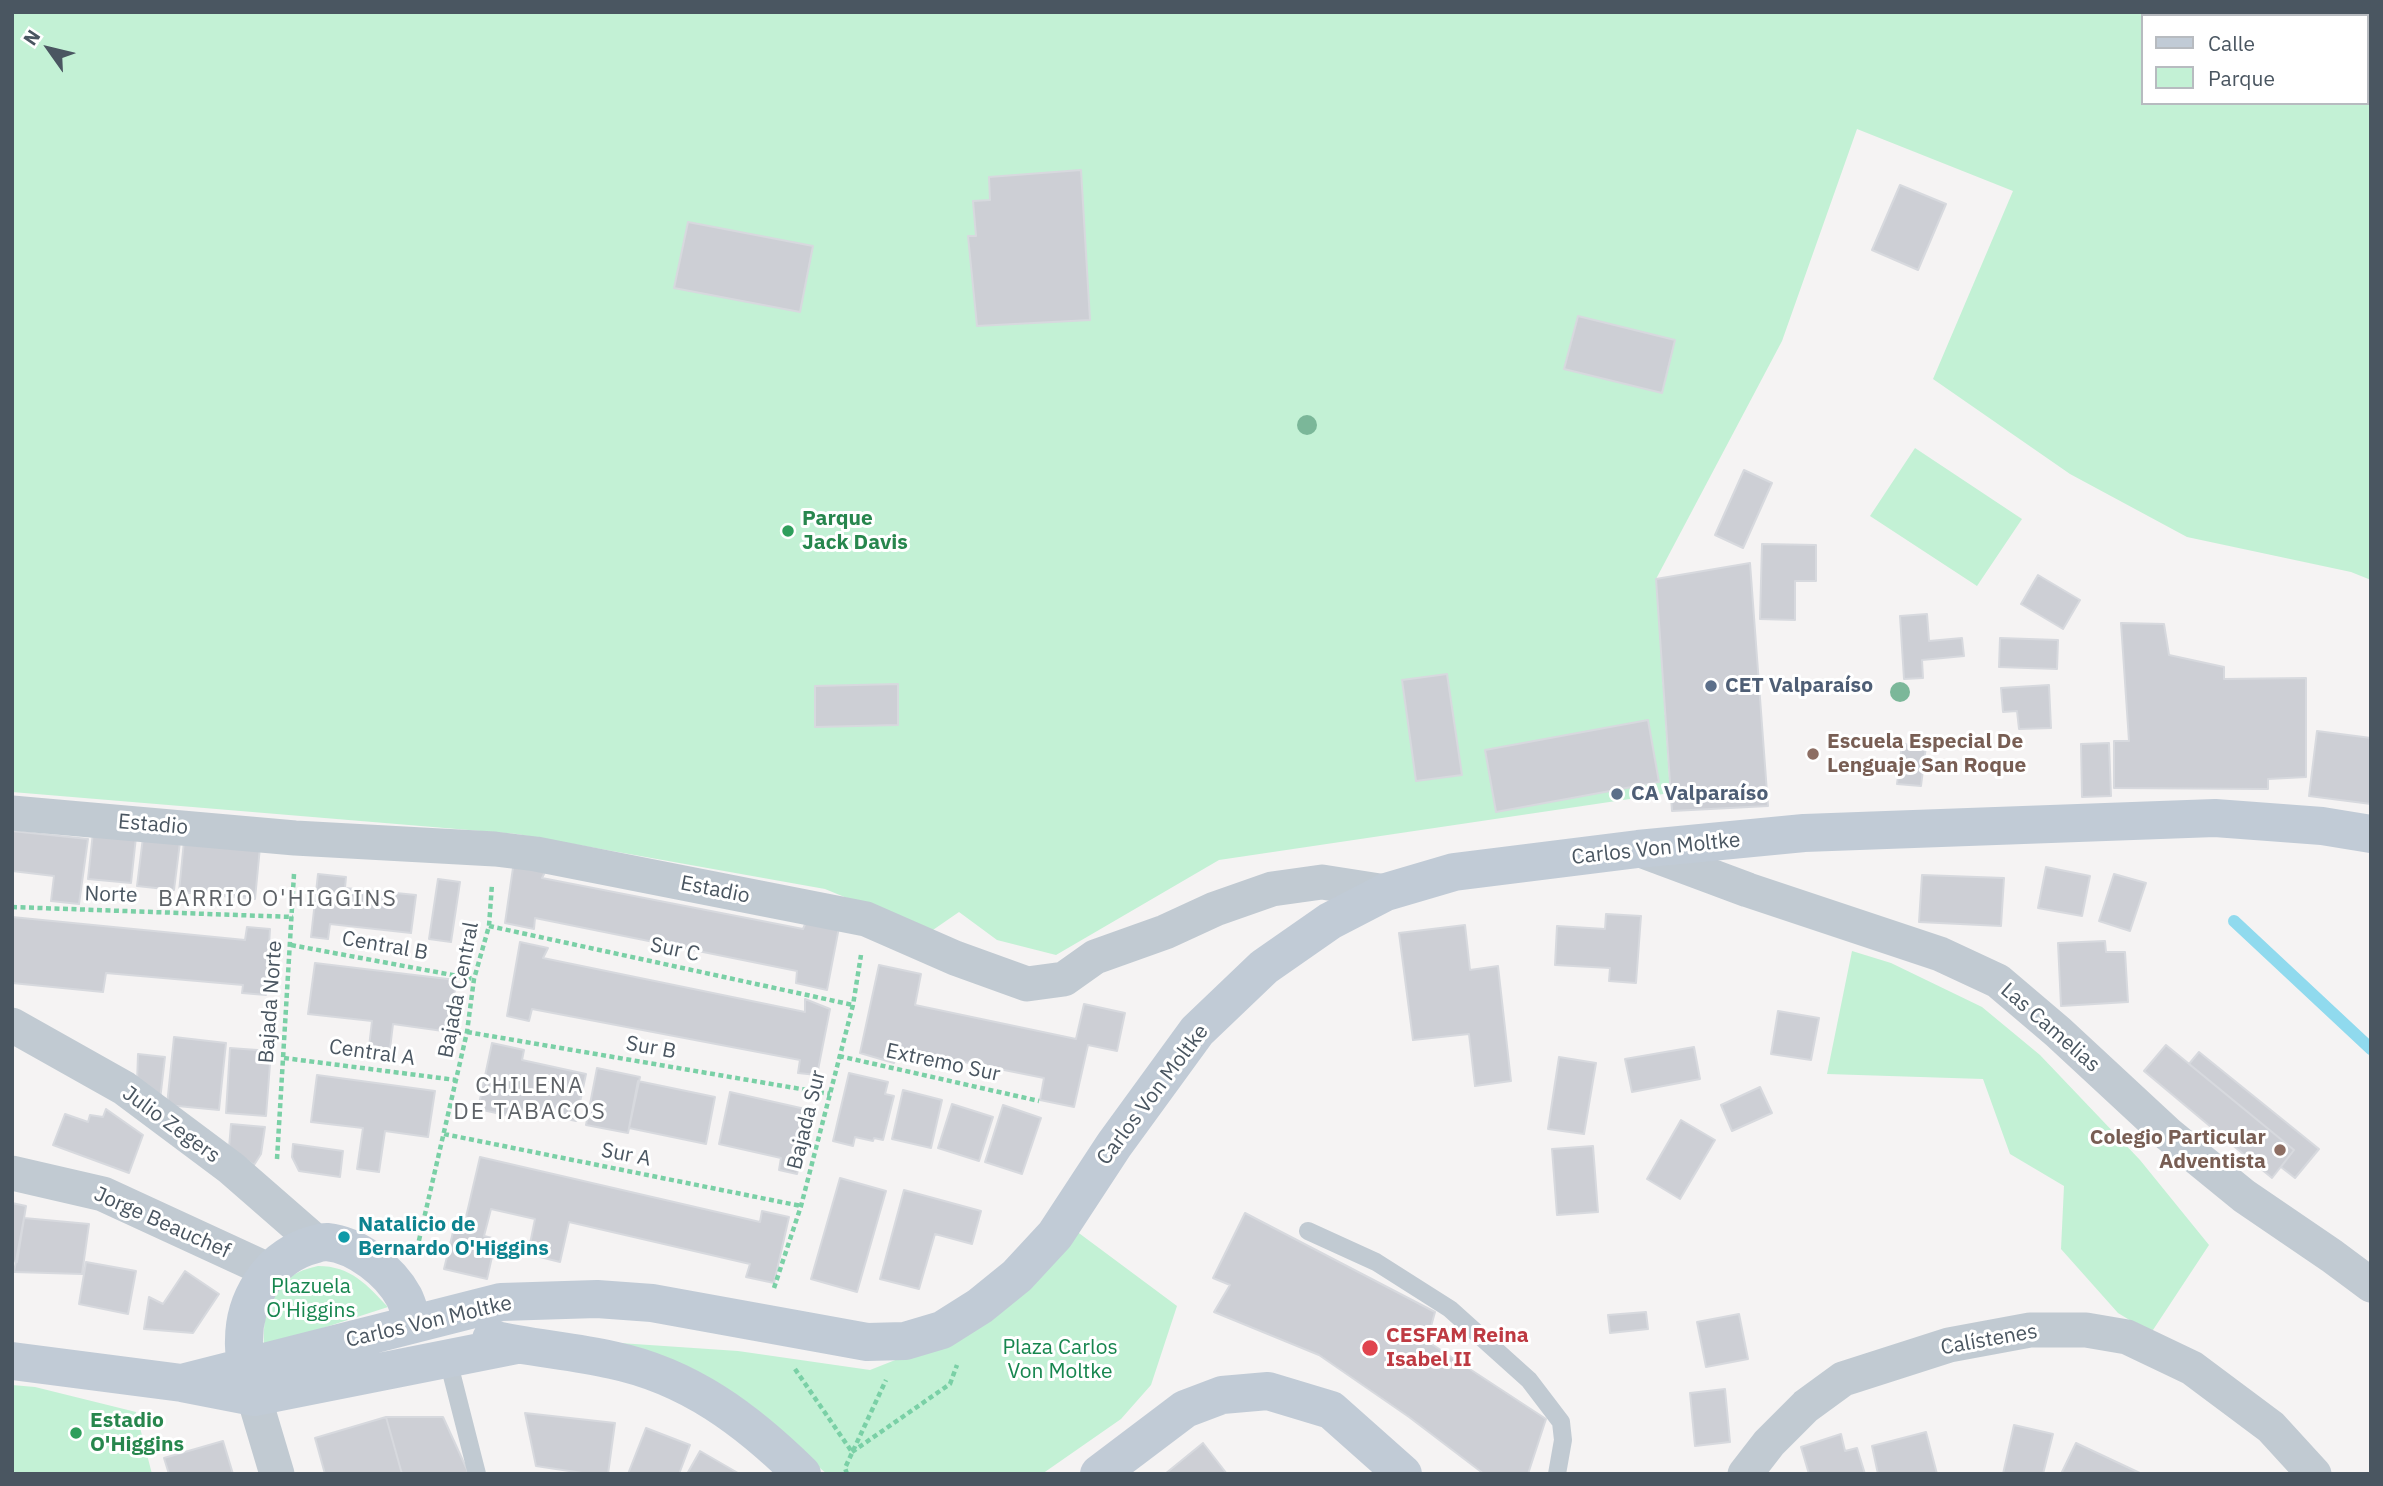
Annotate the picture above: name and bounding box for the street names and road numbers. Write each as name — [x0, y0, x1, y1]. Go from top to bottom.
street label: Estadio — [117, 809, 189, 841]
street label: Carlos Von Moltke — [1570, 828, 1742, 870]
street label: Estadio — [678, 871, 752, 909]
street label: Norte — [84, 881, 138, 909]
street label: Bajada Central — [433, 920, 485, 1060]
street label: Central B — [340, 926, 430, 966]
street label: Sur C — [648, 932, 702, 968]
street label: Bajada Norte — [254, 940, 288, 1064]
street label: Las Camelias — [1995, 978, 2105, 1078]
street label: Carlos Von Moltke — [1092, 1020, 1214, 1170]
street label: Sur B — [624, 1031, 678, 1065]
street label: Central A — [327, 1034, 417, 1072]
street label: Extremo Sur — [884, 1039, 1002, 1087]
street label: Bajada Sur — [782, 1068, 832, 1172]
street label: Julio Zegers — [117, 1081, 225, 1169]
street label: Sur A — [599, 1138, 653, 1172]
street label: Jorge Beauchef — [90, 1182, 234, 1264]
street label: Carlos Von Moltke — [344, 1291, 514, 1353]
street label: Calístenes — [1939, 1319, 2039, 1361]

